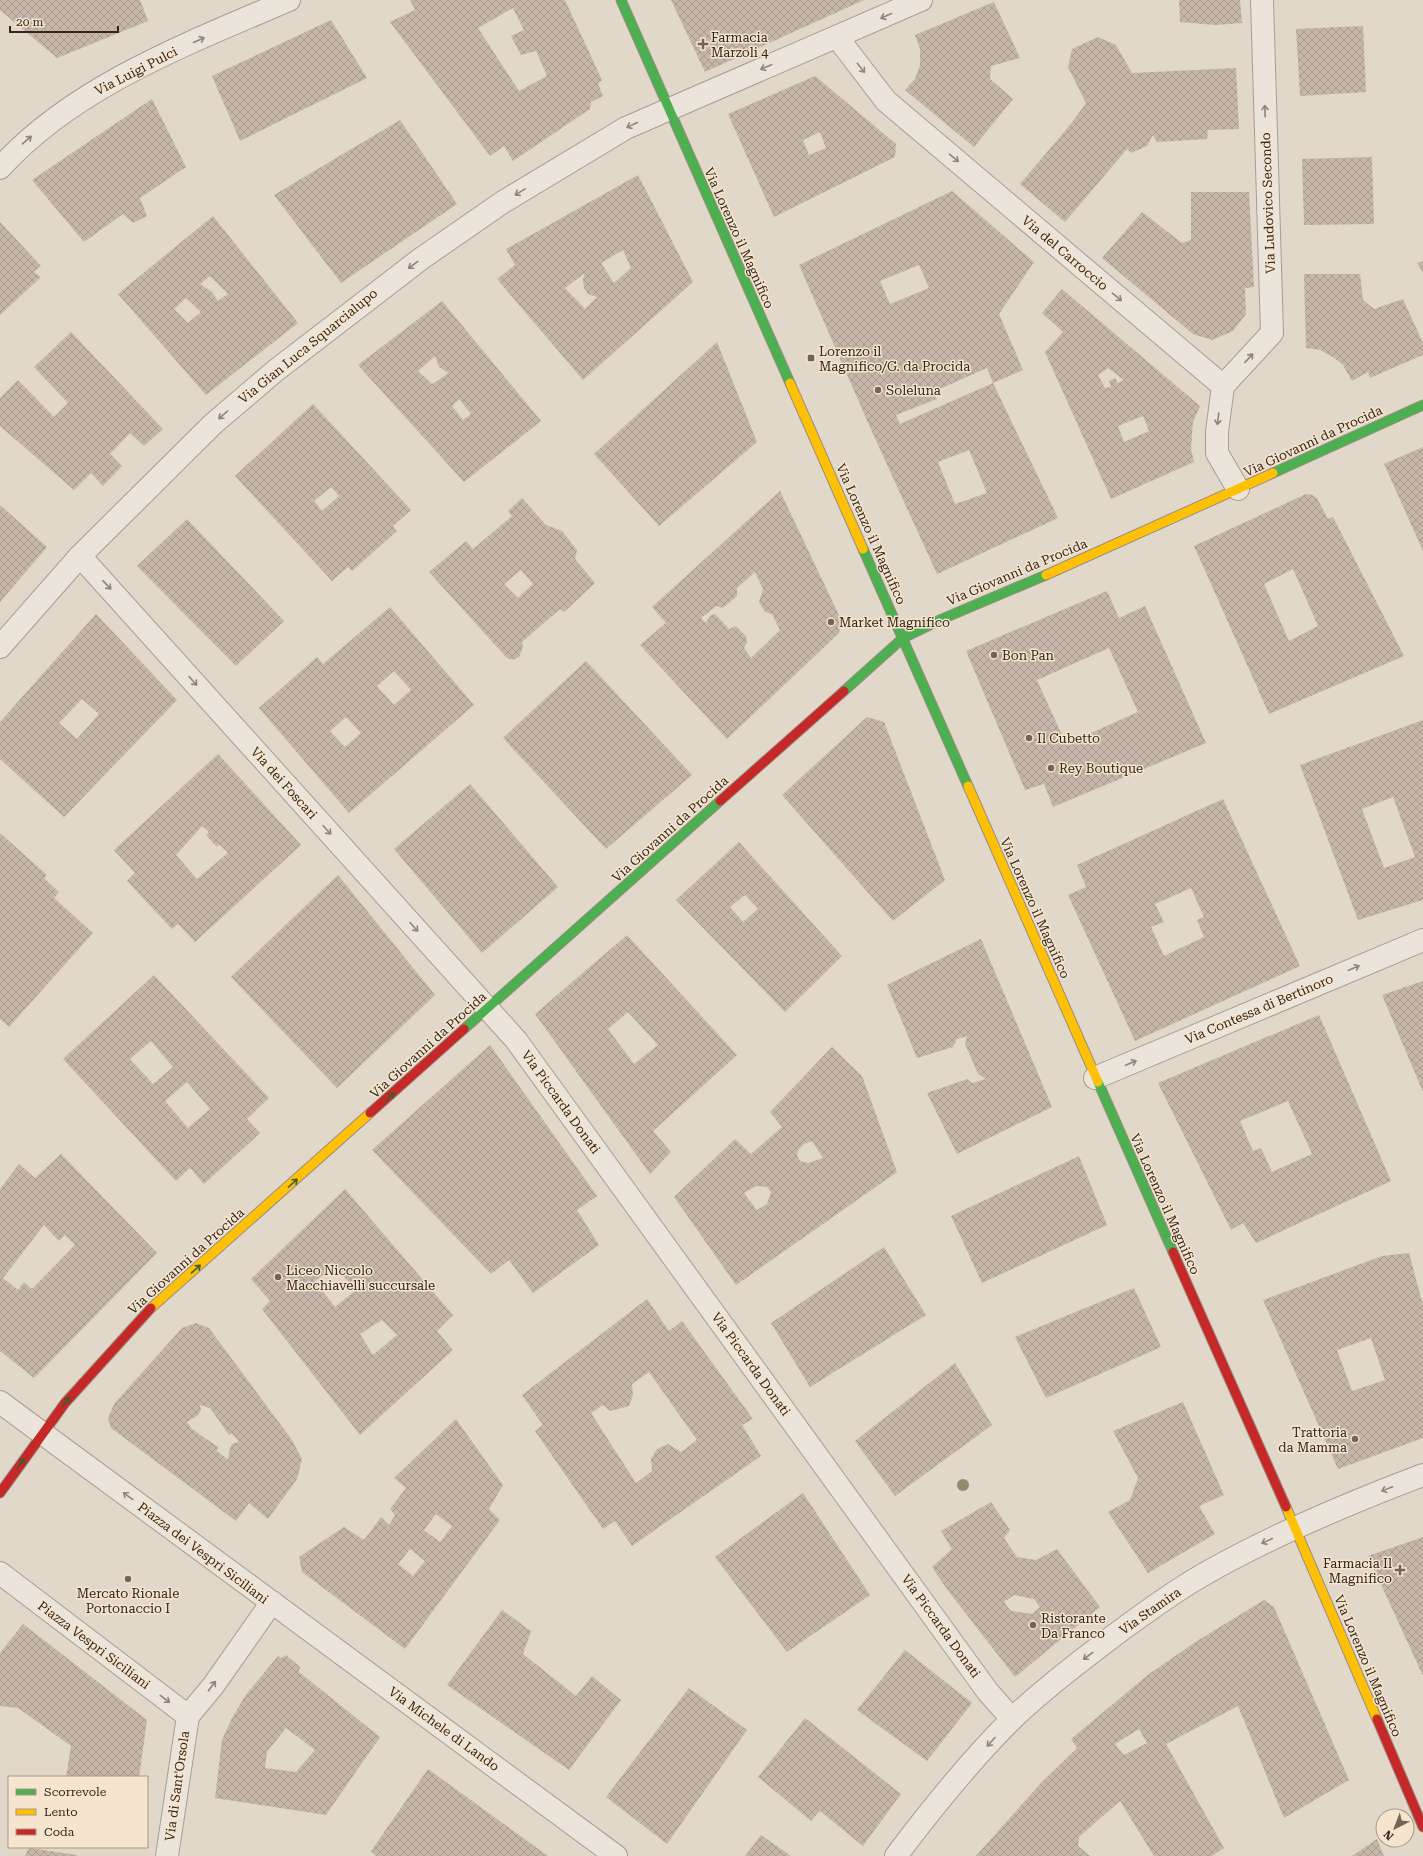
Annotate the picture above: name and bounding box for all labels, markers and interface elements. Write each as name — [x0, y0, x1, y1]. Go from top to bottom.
scale bar — [10, 8, 118, 34]
one-way arrow — [880, 13, 892, 20]
text: 20 m — [16, 15, 43, 29]
place label: Farmacia Marzoli 4 — [711, 30, 769, 60]
one-way arrow — [193, 36, 205, 43]
marker: Farmacia Marzoli 4 — [698, 39, 708, 49]
street label: Via Luigi Pulci — [92, 44, 180, 98]
one-way arrow — [856, 63, 865, 74]
one-way arrow — [761, 64, 773, 71]
one-way arrow — [1261, 105, 1269, 118]
one-way arrow — [626, 122, 638, 129]
street label: Via Ludovico Secondo — [1258, 132, 1278, 274]
one-way arrow — [22, 135, 32, 144]
one-way arrow — [948, 154, 959, 163]
street label: Via Lorenzo il Magnifico — [701, 165, 777, 311]
one-way arrow — [514, 188, 526, 196]
street label: Via del Carroccio — [1019, 213, 1111, 293]
one-way arrow — [407, 261, 418, 269]
street label: Via Gian Luca Squarcialupo — [236, 285, 380, 407]
one-way arrow — [1111, 292, 1122, 301]
place label: Lorenzo il Magnifico/G. da Procida — [819, 344, 970, 374]
marker: Lorenzo il Magnifico/G. da Procida — [806, 353, 816, 363]
one-way arrow — [1244, 353, 1253, 363]
place label: Soleluna — [886, 383, 941, 398]
marker: Soleluna — [873, 385, 883, 395]
street label: Via Giovanni da Procida — [1241, 402, 1385, 480]
one-way arrow — [218, 410, 228, 420]
one-way arrow — [1214, 412, 1222, 425]
street label: Via Lorenzo il Magnifico — [833, 461, 909, 607]
street label: Via Giovanni da Procida — [945, 536, 1089, 608]
one-way arrow — [102, 579, 111, 590]
place label: Market Magnifico — [839, 615, 950, 630]
marker: Market Magnifico — [826, 617, 836, 627]
place label: Bon Pan — [1002, 648, 1054, 663]
marker: Bon Pan — [989, 650, 999, 660]
one-way arrow — [189, 676, 198, 687]
place label: Il Cubetto — [1037, 731, 1100, 746]
marker: Il Cubetto — [1024, 733, 1034, 743]
street label: Via dei Foscari — [248, 744, 320, 822]
place label: Rey Boutique — [1059, 761, 1143, 776]
marker: Rey Boutique — [1046, 763, 1056, 773]
street label: Via Giovanni da Procida — [609, 773, 731, 885]
one-way arrow — [322, 825, 331, 836]
street label: Via Lorenzo il Magnifico — [997, 835, 1073, 981]
one-way arrow — [409, 922, 418, 932]
one-way arrow — [1347, 964, 1359, 971]
street label: Via Contessa di Bertinoro — [1183, 971, 1335, 1047]
street label: Via Giovanni da Procida — [367, 989, 489, 1101]
street label: Via Piccarda Donati — [518, 1047, 604, 1157]
one-way arrow — [1125, 1059, 1137, 1066]
one-way arrow — [385, 1092, 395, 1101]
street label: Via Lorenzo il Magnifico — [1127, 1131, 1203, 1277]
one-way arrow — [288, 1179, 298, 1188]
street label: Via Giovanni da Procida — [125, 1205, 247, 1317]
place label: Liceo Niccolo Macchiavelli succursale — [286, 1263, 435, 1293]
one-way arrow — [190, 1265, 201, 1274]
marker: Liceo Niccolo Macchiavelli succursale — [273, 1272, 283, 1282]
street label: Via Piccarda Donati — [708, 1309, 794, 1419]
one-way arrow — [61, 1397, 70, 1407]
place label: Trattoria da Mamma — [1278, 1425, 1347, 1455]
marker: Trattoria da Mamma — [1350, 1434, 1360, 1444]
one-way arrow — [17, 1457, 25, 1468]
one-way arrow — [1381, 1486, 1393, 1493]
one-way arrow — [123, 1491, 134, 1500]
street label: Piazza dei Vespri Siciliani — [135, 1499, 271, 1607]
one-way arrow — [1262, 1538, 1274, 1545]
place label: Farmacia Il Magnifico — [1323, 1556, 1392, 1586]
marker: Farmacia Il Magnifico — [1395, 1565, 1405, 1575]
street label: Via Piccarda Donati — [898, 1571, 984, 1681]
marker: Mercato Rionale Portonaccio I — [123, 1574, 133, 1584]
street label: Via Stamira — [1116, 1584, 1184, 1638]
place label: Mercato Rionale Portonaccio I — [77, 1586, 179, 1616]
street label: Via Lorenzo il Magnifico — [1331, 1593, 1405, 1739]
street label: Piazza Vespri Siciliani — [35, 1598, 153, 1692]
place label: Ristorante Da Franco — [1041, 1611, 1106, 1641]
marker: Ristorante Da Franco — [1028, 1620, 1038, 1630]
one-way arrow — [1082, 1652, 1093, 1660]
one-way arrow — [208, 1681, 216, 1692]
street label: Via Michele di Lando — [386, 1684, 502, 1774]
one-way arrow — [159, 1694, 170, 1703]
street label: Via di Sant'Orsola — [162, 1730, 192, 1842]
one-way arrow — [986, 1737, 995, 1747]
legend — [8, 1776, 148, 1848]
text: Scorrevole — [44, 1785, 107, 1799]
text: Lento — [44, 1805, 78, 1819]
north arrow — [1375, 1808, 1415, 1848]
text: Coda — [44, 1825, 75, 1839]
text: N — [1381, 1827, 1396, 1843]

